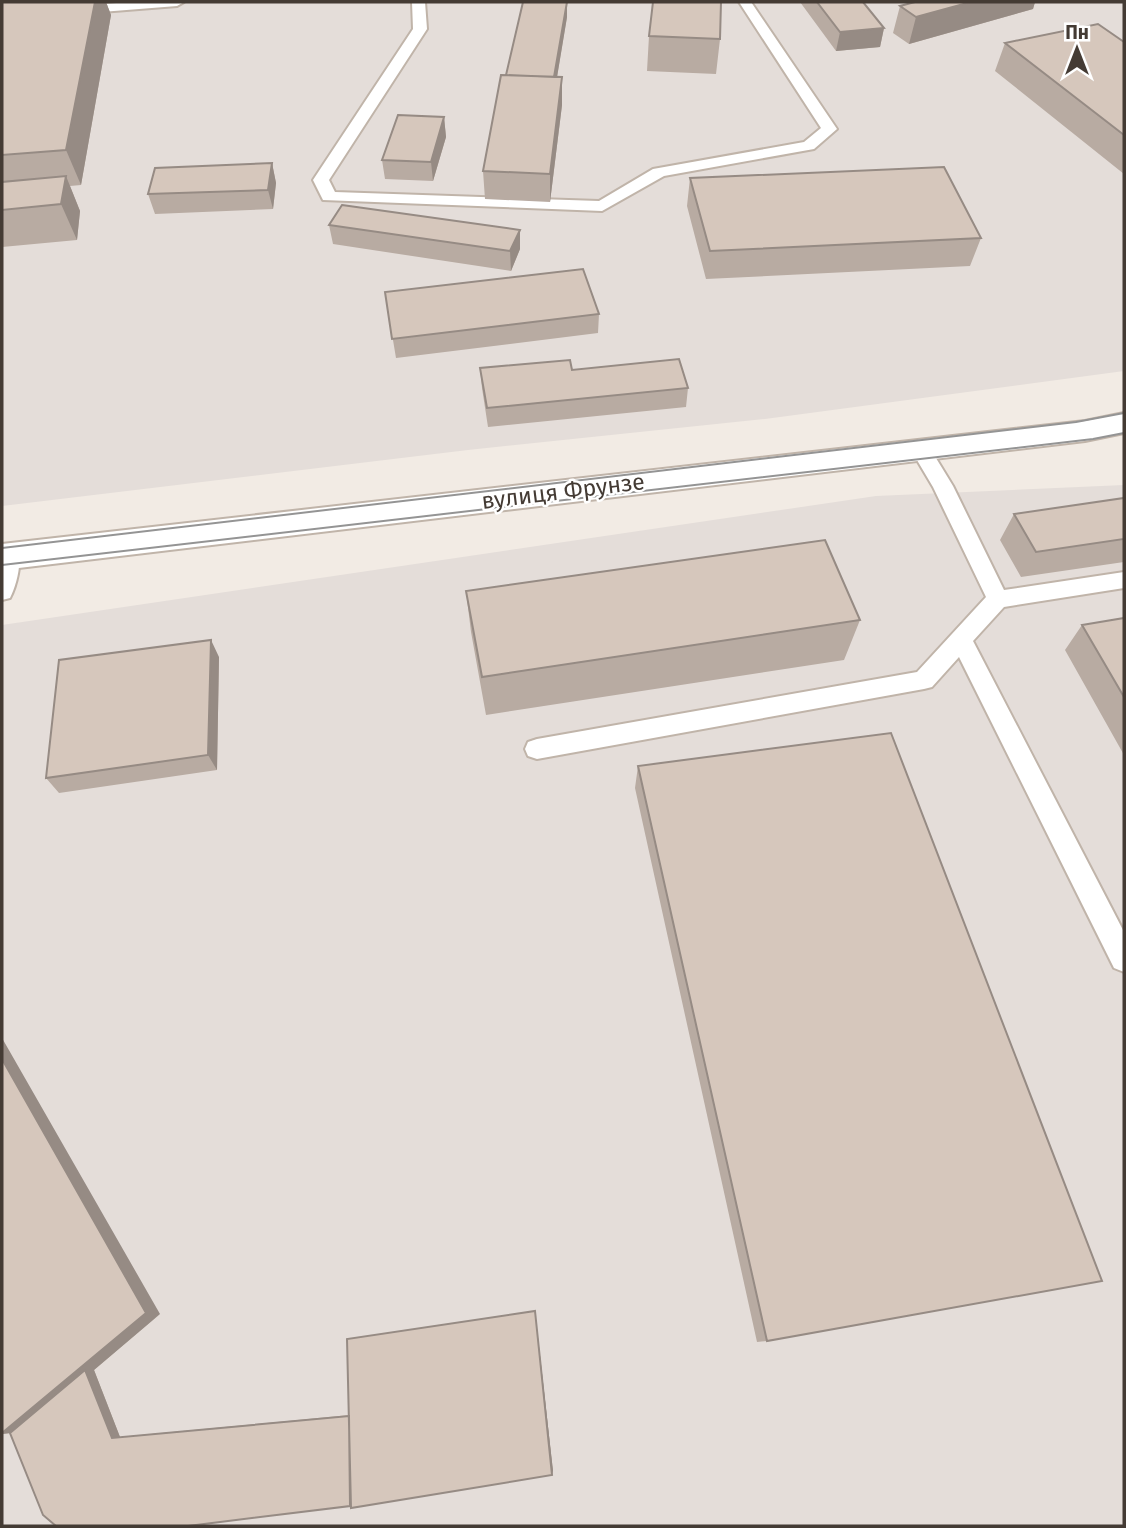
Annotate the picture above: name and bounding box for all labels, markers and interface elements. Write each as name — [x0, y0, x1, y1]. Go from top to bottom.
north arrow — [1042, 14, 1112, 84]
text: Пн — [1065, 21, 1089, 44]
street label: вулиця Фрунзе — [480, 467, 646, 515]

